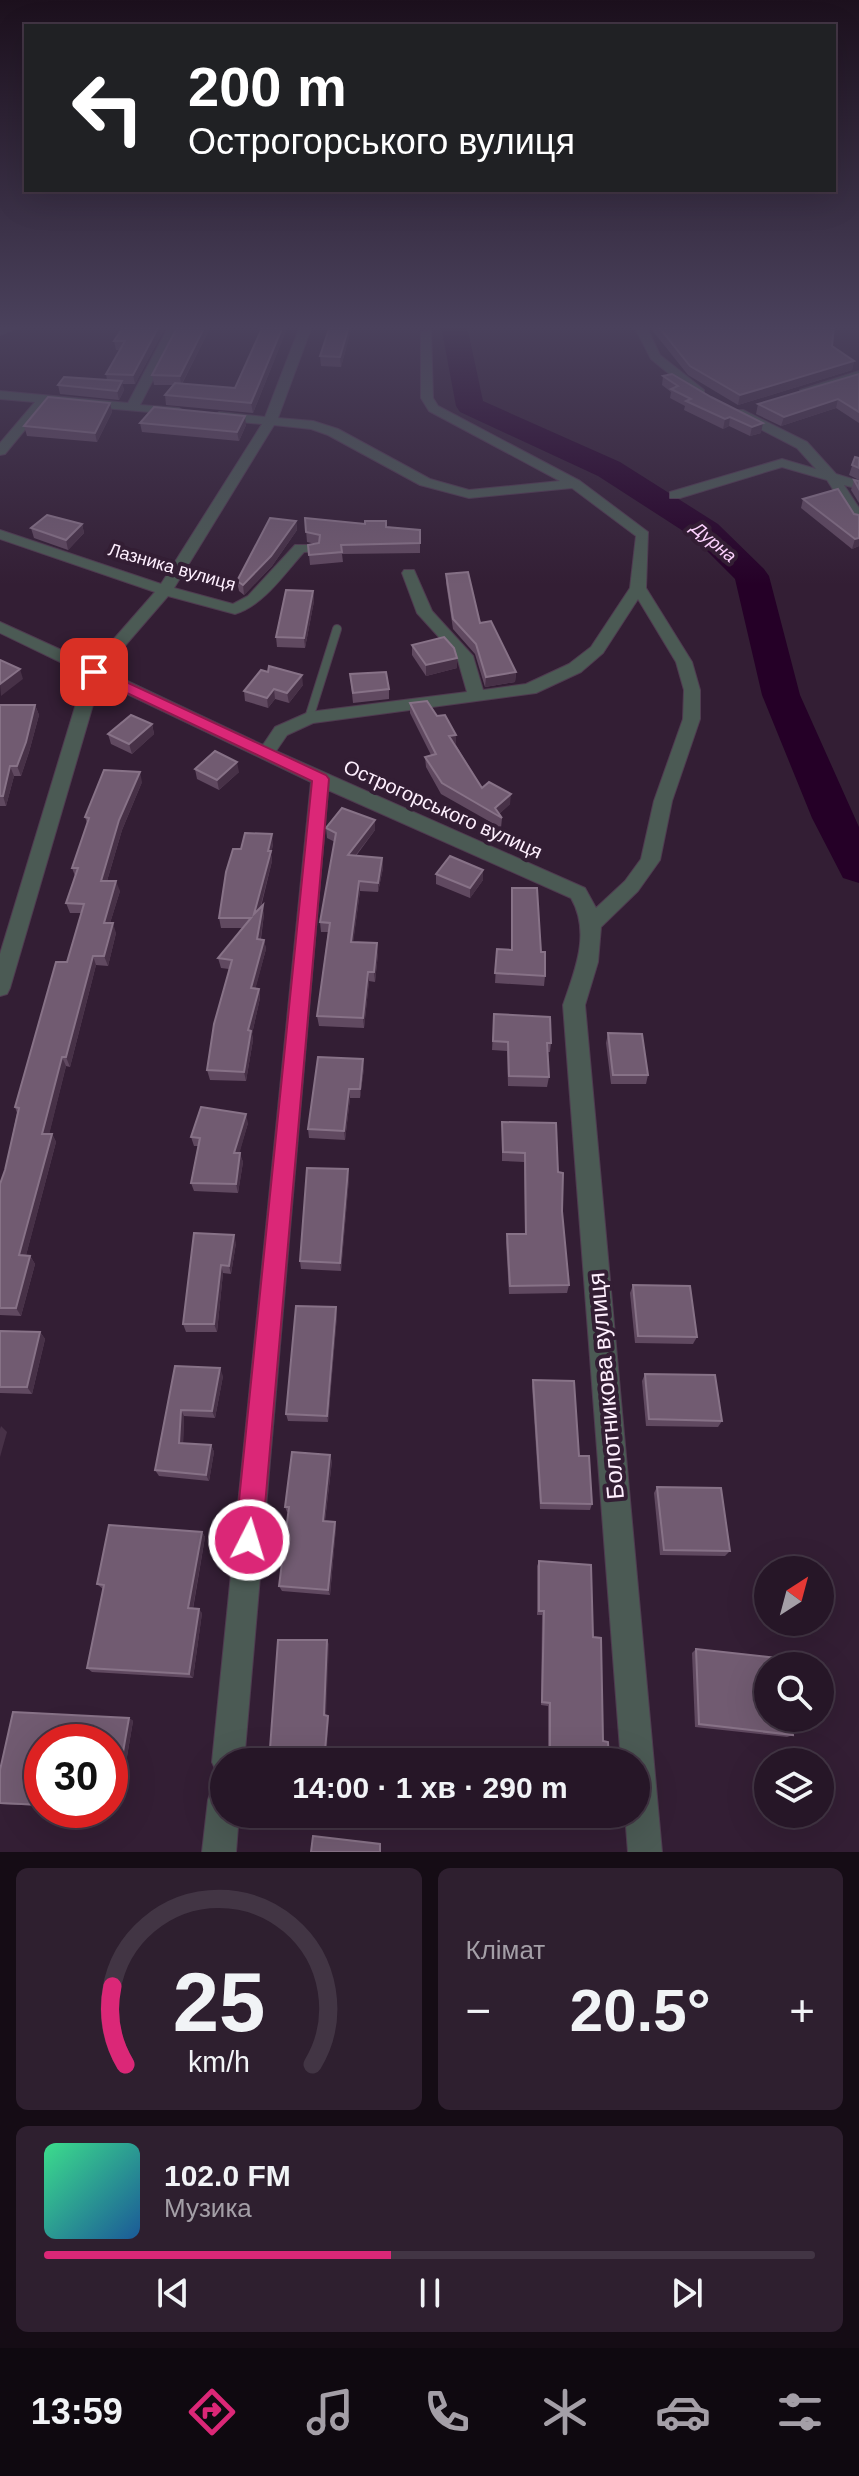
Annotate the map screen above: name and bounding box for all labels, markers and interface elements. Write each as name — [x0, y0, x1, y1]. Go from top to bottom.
text: 200 m — [188, 55, 347, 118]
icon: left — [56, 56, 160, 160]
text: Острогорського вулиця — [188, 121, 575, 162]
water label: Дурна — [686, 516, 740, 566]
street label: Лазника вулиця — [106, 539, 238, 595]
pin — [60, 638, 128, 706]
icon: arrive — [72, 650, 116, 694]
street label: Острогорського вулиця — [340, 755, 546, 863]
street label: Болотникова вулиця — [582, 1271, 629, 1501]
position arrow — [207, 1498, 291, 1582]
north arrow — [754, 1556, 834, 1636]
map controls — [754, 1556, 834, 1828]
button: search — [754, 1652, 834, 1732]
speed limit sign: 30 — [24, 1724, 128, 1828]
button: layers — [754, 1748, 834, 1828]
text: 14:00 · 1 хв · 290 m — [292, 1771, 568, 1804]
text: Клімат — [466, 1935, 545, 1965]
text: 25 — [172, 1956, 265, 2049]
text: 20.5° — [570, 1977, 711, 2044]
text: − — [466, 1986, 491, 2035]
text: + — [789, 1986, 815, 2035]
text: km/h — [188, 2046, 250, 2078]
text: 102.0 FM — [164, 2159, 291, 2192]
text: Музика — [164, 2193, 252, 2223]
icon: previous — [151, 2271, 195, 2315]
icon: pause — [408, 2271, 452, 2315]
icon: next — [665, 2271, 709, 2315]
icon: directions — [184, 2384, 240, 2440]
icon: music — [302, 2384, 358, 2440]
icon: phone — [419, 2384, 475, 2440]
icon: climate — [537, 2384, 593, 2440]
icon: car — [655, 2384, 711, 2440]
icon: filters — [772, 2384, 828, 2440]
text: 13:59 — [31, 2391, 123, 2432]

